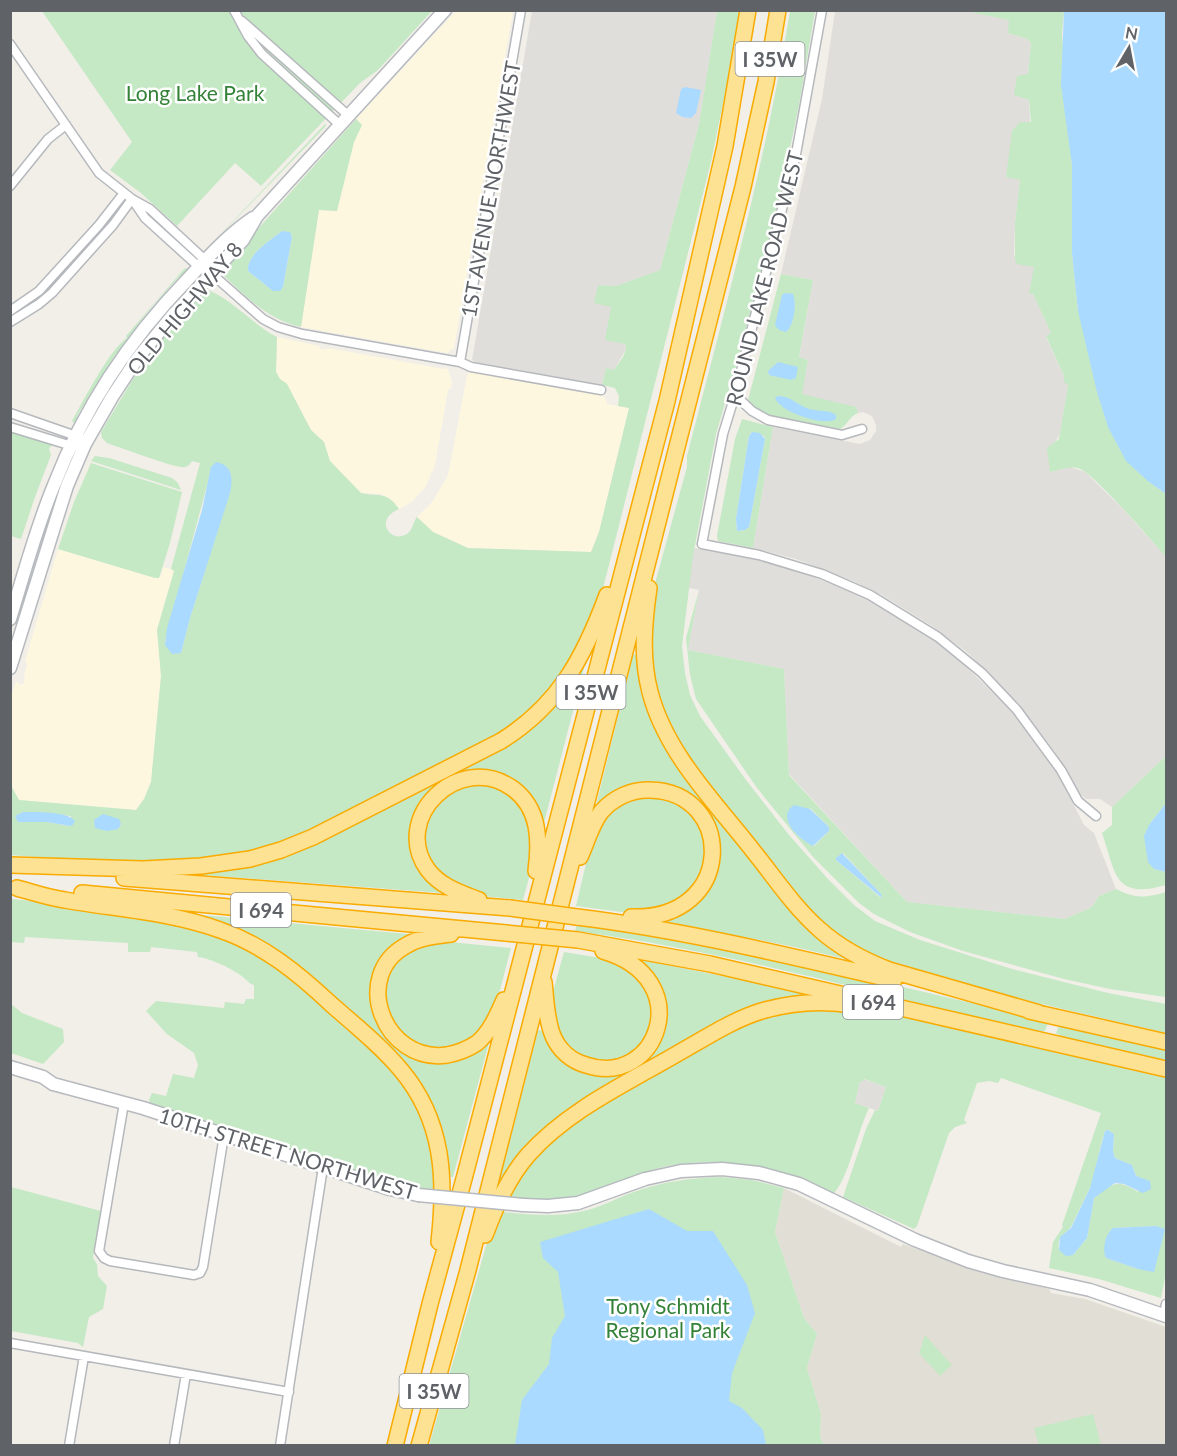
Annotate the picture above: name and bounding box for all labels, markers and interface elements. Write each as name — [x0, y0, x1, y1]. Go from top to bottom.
north arrow — [1099, 18, 1159, 78]
text: N — [1124, 22, 1139, 43]
road number: I 35W — [736, 42, 804, 76]
street label: 1ST AVENUE NORTHWEST — [455, 58, 525, 319]
park label: Long Lake Park — [126, 80, 265, 105]
street label: ROUND LAKE ROAD WEST — [720, 148, 808, 408]
street label: OLD HIGHWAY 8 — [121, 237, 247, 379]
road number: I 35W — [556, 675, 626, 709]
road number: I 694 — [231, 893, 291, 927]
road number: I 694 — [843, 985, 903, 1019]
street label: 10TH STREET NORTHWEST — [156, 1102, 420, 1204]
park label: Tony Schmidt Regional Park — [606, 1293, 731, 1342]
road number: I 35W — [400, 1374, 468, 1408]

